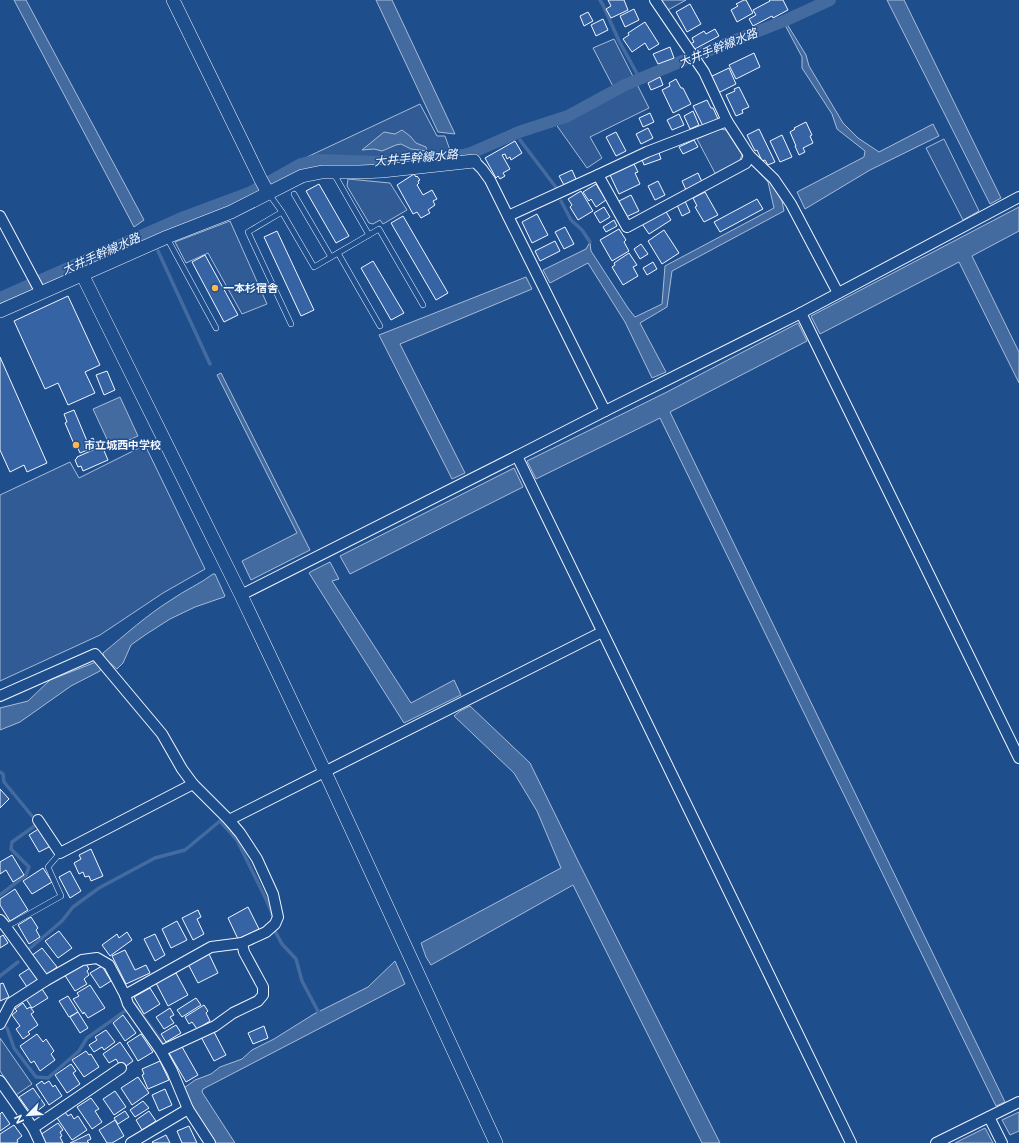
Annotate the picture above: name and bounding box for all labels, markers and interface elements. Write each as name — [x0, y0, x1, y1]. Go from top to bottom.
water label: 大井手幹線水路 — [676, 25, 760, 70]
water label: 大井手幹線水路 — [374, 147, 459, 169]
water label: 大井手幹線水路 — [60, 230, 143, 277]
place label: 一本杉宿舎 — [223, 282, 279, 294]
marker: 一本杉宿舎 — [210, 283, 220, 293]
place label: 市立城西中学校 — [84, 439, 161, 451]
marker: 市立城西中学校 — [71, 440, 81, 450]
north arrow — [8, 1095, 48, 1135]
text: N — [12, 1113, 26, 1126]

